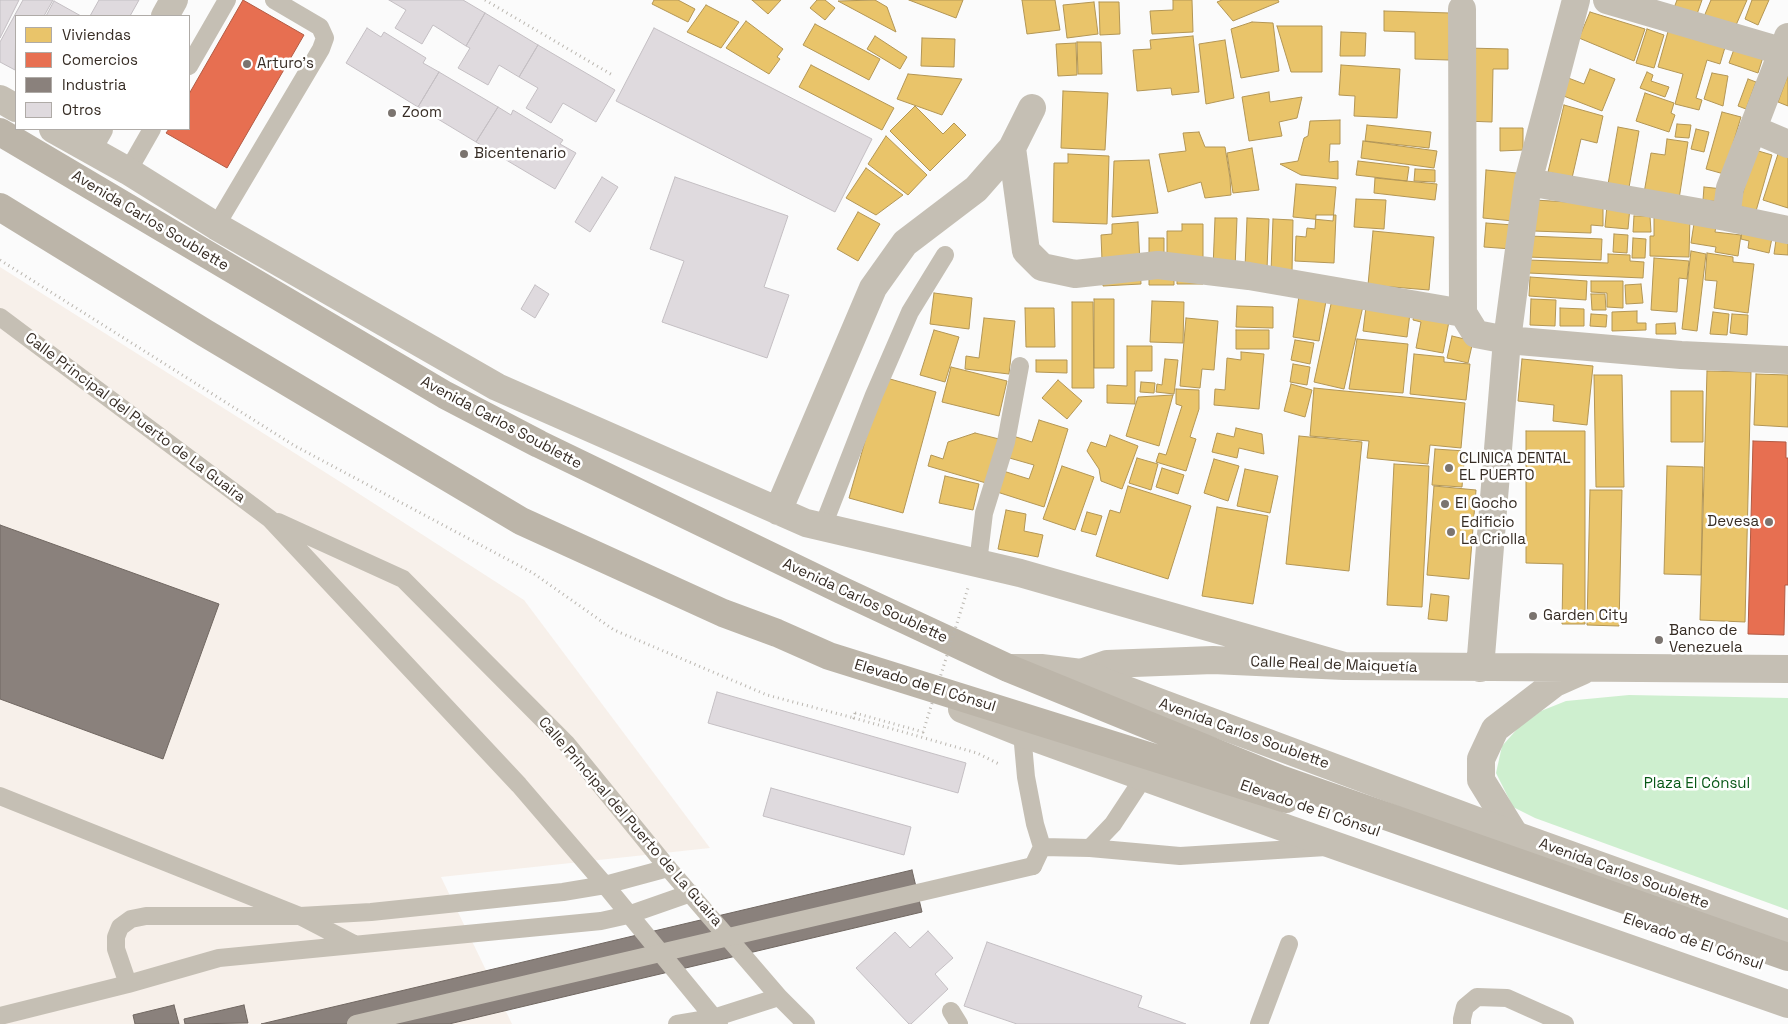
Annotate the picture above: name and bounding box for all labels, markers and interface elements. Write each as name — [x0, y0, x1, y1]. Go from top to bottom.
legend — [15, 15, 190, 130]
text: Viviendas — [62, 25, 131, 44]
text: Comercios — [62, 50, 138, 69]
place label: Arturo's — [257, 55, 314, 73]
marker: Arturo's — [241, 58, 253, 70]
text: Industria — [62, 75, 126, 94]
text: Otros — [62, 100, 102, 119]
place label: Zoom — [402, 104, 442, 122]
marker: Zoom — [386, 107, 398, 119]
place label: Bicentenario — [474, 145, 566, 163]
marker: Bicentenario — [458, 148, 470, 160]
street label: Avenida Carlos Soublette — [68, 167, 232, 275]
street label: Calle Principal del Puerto de La Guaira — [21, 329, 249, 507]
street label: Avenida Carlos Soublette — [417, 373, 585, 473]
place label: CLINICA DENTAL EL PUERTO — [1459, 450, 1571, 485]
marker: CLINICA DENTAL EL PUERTO — [1443, 462, 1455, 474]
place label: El Gocho — [1455, 495, 1518, 513]
marker: El Gocho — [1439, 498, 1451, 510]
place label: Devesa — [1707, 513, 1759, 531]
place label: Edificio La Criolla — [1461, 514, 1526, 549]
marker: Devesa — [1763, 516, 1775, 528]
marker: Edificio La Criolla — [1445, 526, 1457, 538]
street label: Avenida Carlos Soublette — [780, 555, 950, 647]
place label: Garden City — [1543, 607, 1628, 625]
marker: Garden City — [1527, 610, 1539, 622]
place label: Banco de Venezuela — [1669, 622, 1743, 657]
marker: Banco de Venezuela — [1653, 634, 1665, 646]
street label: Calle Real de Maiquetía — [1250, 653, 1418, 677]
street label: Elevado de El Cónsul — [852, 656, 998, 716]
street label: Avenida Carlos Soublette — [1156, 695, 1332, 773]
street label: Calle Principal del Puerto de La Guaira — [534, 714, 726, 930]
park label: Plaza El Cónsul — [1644, 775, 1750, 793]
street label: Elevado de El Cónsul — [1238, 777, 1382, 841]
street label: Avenida Carlos Soublette — [1536, 835, 1712, 913]
street label: Elevado de El Cónsul — [1621, 910, 1765, 974]

